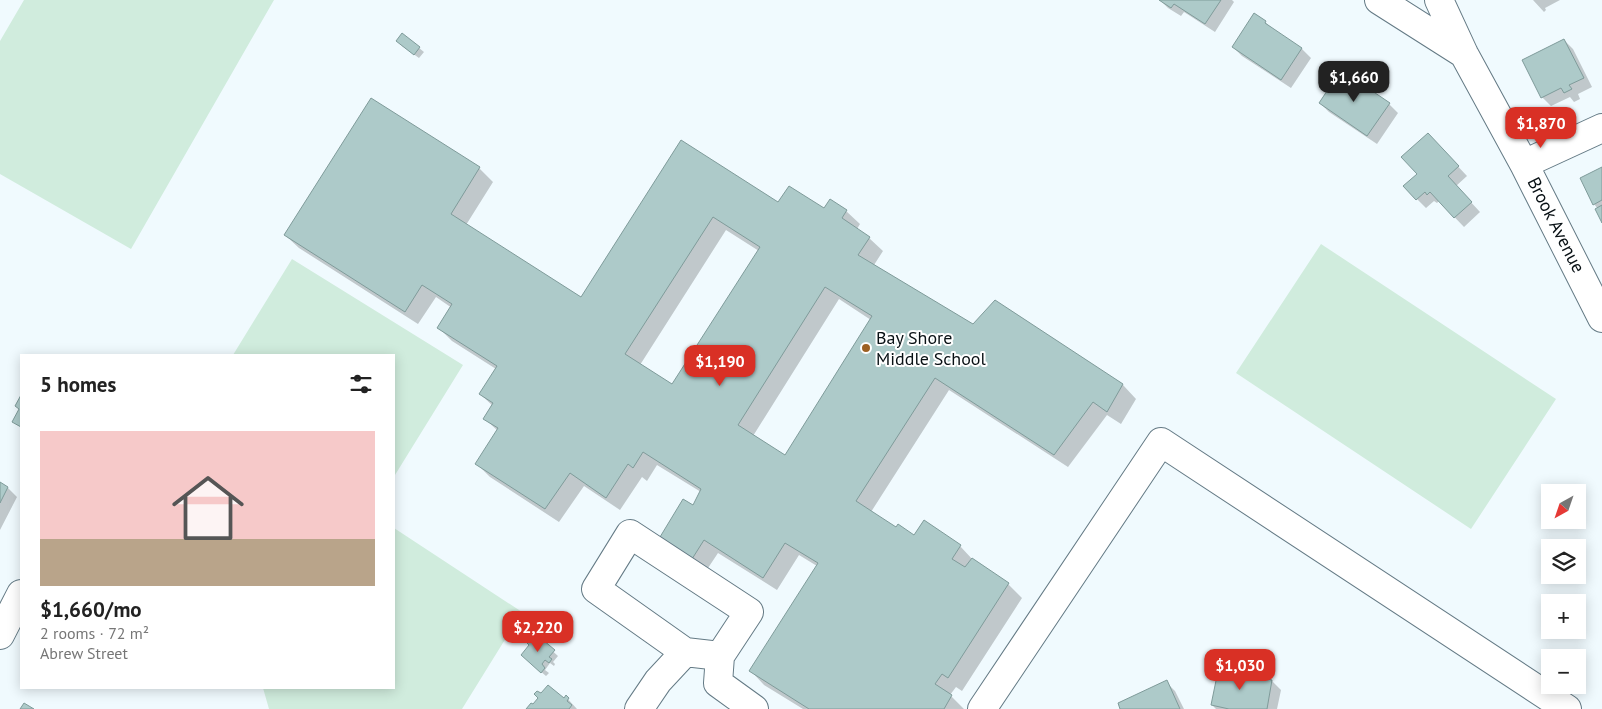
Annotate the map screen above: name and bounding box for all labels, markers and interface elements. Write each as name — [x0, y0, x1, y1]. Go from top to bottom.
pin: $1,660 — [1313, 61, 1395, 103]
text: $1,660 — [1329, 67, 1379, 87]
pin: $1,870 — [1500, 106, 1582, 149]
text: $1,870 — [1516, 113, 1566, 133]
street label: Brook Avenue — [1522, 173, 1590, 277]
place label: Bay Shore Middle School — [876, 326, 986, 370]
marker: Bay Shore Middle School — [860, 342, 872, 354]
pin: $1,190 — [679, 344, 761, 387]
text: $1,190 — [695, 351, 745, 371]
icon: filters — [347, 370, 375, 398]
text: 5 homes — [40, 371, 116, 398]
icon: home — [163, 463, 253, 553]
north arrow — [1541, 484, 1586, 529]
map controls — [1541, 484, 1586, 694]
button: layers — [1541, 539, 1586, 584]
button: + — [1541, 594, 1586, 639]
text: $1,660/mo — [40, 596, 142, 623]
pin: $2,220 — [497, 610, 579, 653]
text: $2,220 — [513, 617, 563, 637]
text: 2 rooms · 72 m² — [40, 623, 149, 643]
text: Abrew Street — [40, 643, 128, 663]
pin: $1,030 — [1199, 648, 1281, 691]
button: − — [1541, 649, 1586, 694]
text: $1,030 — [1215, 655, 1265, 675]

